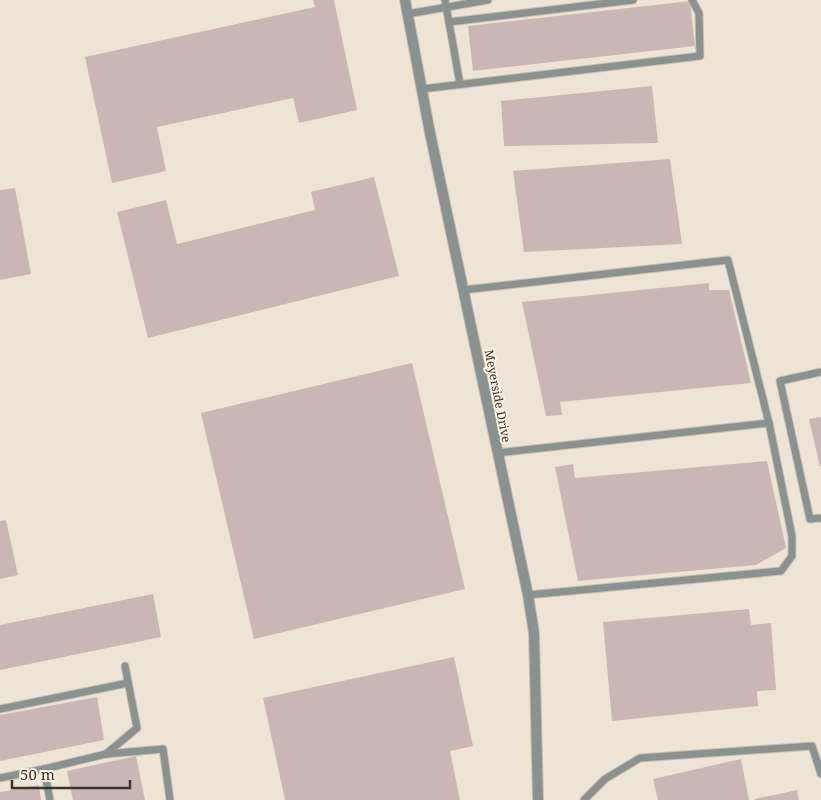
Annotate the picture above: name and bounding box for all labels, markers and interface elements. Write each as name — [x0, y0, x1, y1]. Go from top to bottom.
street label: Meyerside Drive — [481, 348, 515, 444]
scale bar — [12, 758, 130, 790]
text: 50 m — [20, 764, 55, 784]

